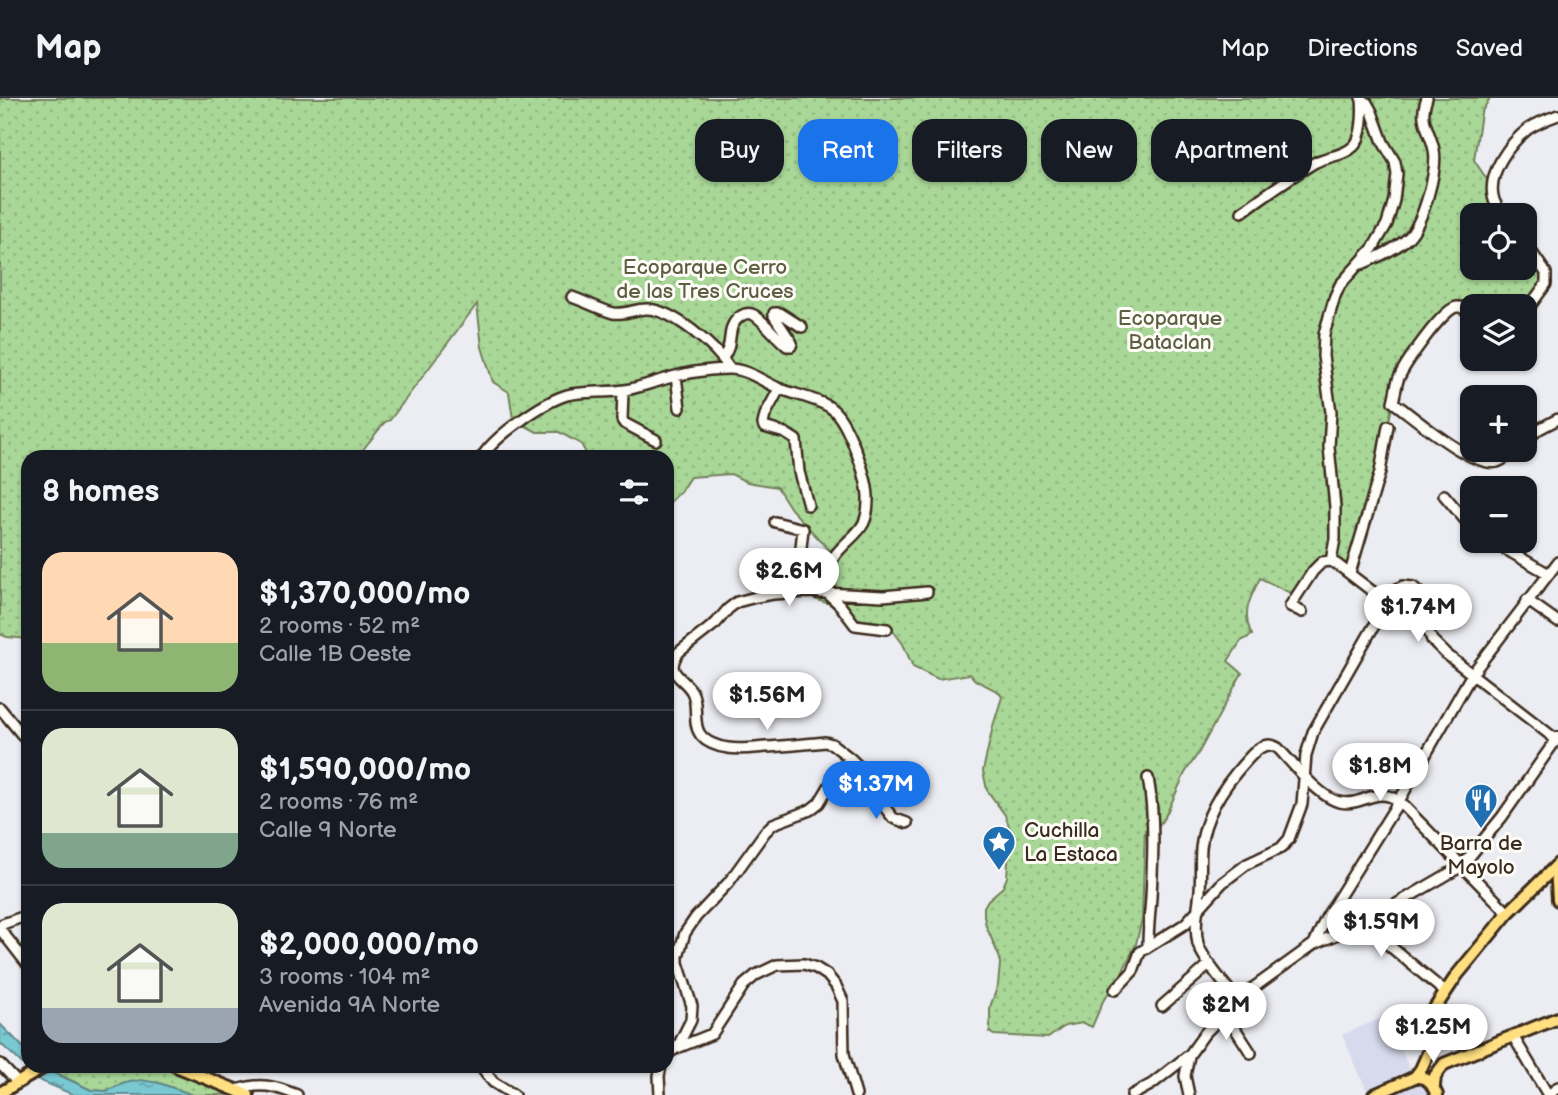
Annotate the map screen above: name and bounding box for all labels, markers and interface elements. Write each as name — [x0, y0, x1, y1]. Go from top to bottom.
text: Map — [35, 28, 101, 68]
text: Map — [1221, 34, 1269, 63]
text: Directions — [1307, 34, 1418, 63]
text: Saved — [1456, 34, 1523, 63]
chip: Buy — [695, 119, 784, 182]
chip: Rent — [798, 119, 898, 182]
chip: Filters — [912, 119, 1027, 182]
chip: New — [1041, 119, 1137, 182]
chip: Apartment — [1151, 119, 1312, 182]
map controls — [1460, 203, 1537, 553]
button: locate — [1460, 203, 1537, 280]
park label: Ecoparque Cerro de las Tres Cruces — [616, 255, 794, 304]
button: layers — [1460, 294, 1537, 371]
park label: Ecoparque Bataclan — [1118, 306, 1222, 355]
button: + — [1460, 385, 1537, 462]
icon: filters — [615, 473, 653, 511]
text: 8 homes — [42, 474, 159, 510]
button: − — [1460, 476, 1537, 553]
pin: $2.6M — [740, 548, 838, 608]
text: $2.6M — [755, 557, 823, 585]
text: $1,370,000/mo — [259, 576, 470, 612]
icon: home — [98, 580, 182, 664]
pin: $1.74M — [1361, 584, 1475, 644]
text: $1.74M — [1380, 593, 1456, 621]
text: 2 rooms · 52 m² — [259, 612, 420, 640]
text: Calle 1B Oeste — [259, 640, 411, 668]
pin: $1.56M — [710, 672, 824, 732]
text: $1.56M — [729, 681, 805, 709]
pin: $1.8M — [1331, 744, 1429, 803]
text: $1,590,000/mo — [259, 752, 471, 788]
text: $1.8M — [1348, 752, 1412, 780]
icon: home — [98, 756, 182, 840]
pin: $1.37M — [819, 762, 933, 821]
text: $1.37M — [838, 770, 914, 798]
restaurant icon: Barra de Mayolo — [1462, 781, 1500, 830]
text: 2 rooms · 76 m² — [259, 788, 418, 816]
text: Calle 9 Norte — [259, 816, 397, 844]
place label: Cuchilla La Estaca — [1024, 818, 1118, 867]
place icon: Cuchilla La Estaca — [980, 823, 1018, 872]
place label: Barra de Mayolo — [1439, 831, 1523, 880]
pin: $1.59M — [1324, 900, 1438, 959]
text: $1.59M — [1343, 908, 1419, 936]
text: $2,000,000/mo — [259, 927, 479, 963]
icon: home — [98, 931, 182, 1015]
text: 3 rooms · 104 m² — [259, 963, 430, 991]
pin: $2M — [1192, 982, 1260, 1042]
text: Avenida 9A Norte — [259, 991, 440, 1019]
text: $2M — [1202, 991, 1250, 1019]
pin: $1.25M — [1376, 1004, 1490, 1064]
text: $1.25M — [1395, 1013, 1471, 1041]

